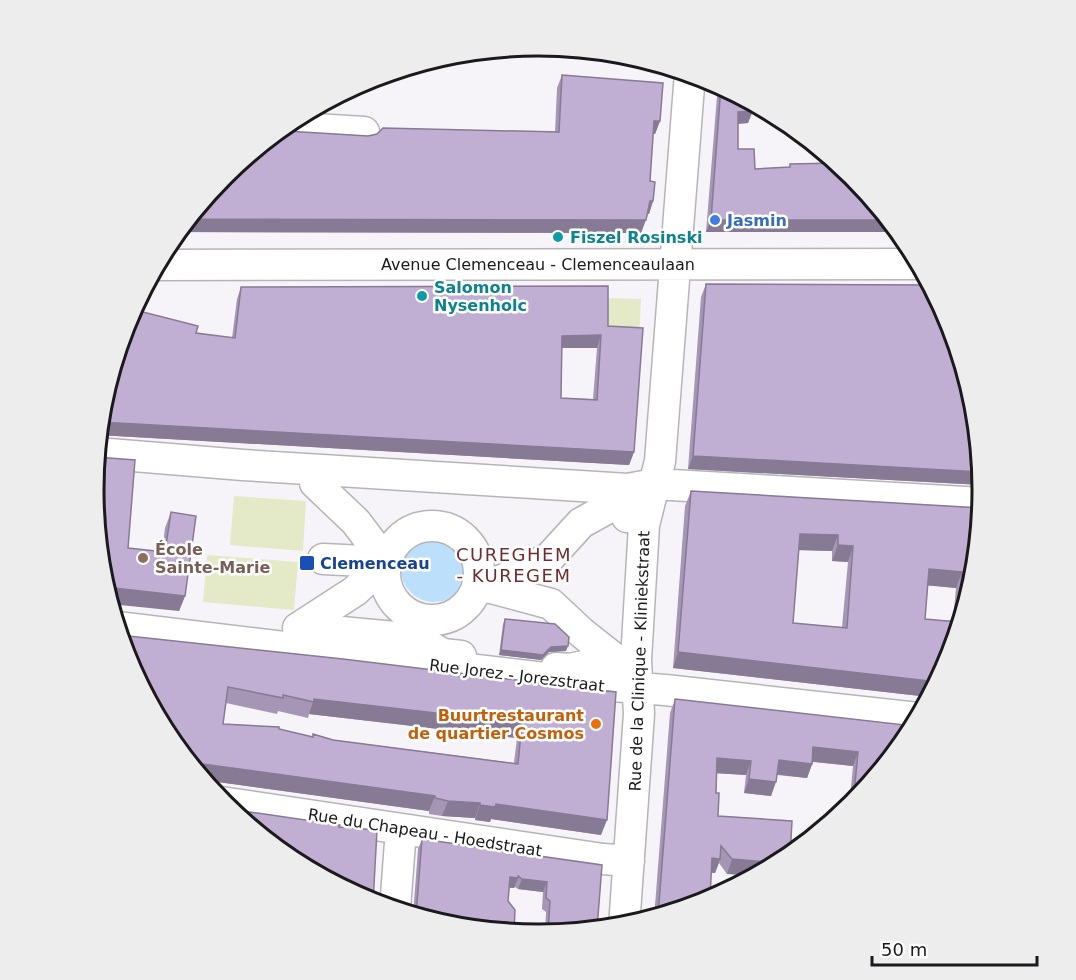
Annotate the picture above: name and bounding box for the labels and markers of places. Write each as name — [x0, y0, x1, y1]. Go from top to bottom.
place label: Jasmin — [726, 211, 787, 230]
marker: Jasmin — [708, 213, 722, 227]
place label: Fiszel Rosinski — [570, 228, 703, 247]
marker: Fiszel Rosinski — [551, 230, 565, 244]
place label: Salomon Nysenholc — [434, 278, 527, 315]
marker: Salomon Nysenholc — [415, 289, 429, 303]
place label: École Sainte-Marie — [155, 540, 270, 577]
marker: École Sainte-Marie — [136, 551, 150, 565]
marker: Clemenceau — [298, 554, 316, 572]
place label: Clemenceau — [320, 554, 430, 573]
place label: Buurtrestaurant de quartier Cosmos — [408, 706, 584, 743]
marker: Buurtrestaurant de quartier Cosmos — [589, 717, 603, 731]

